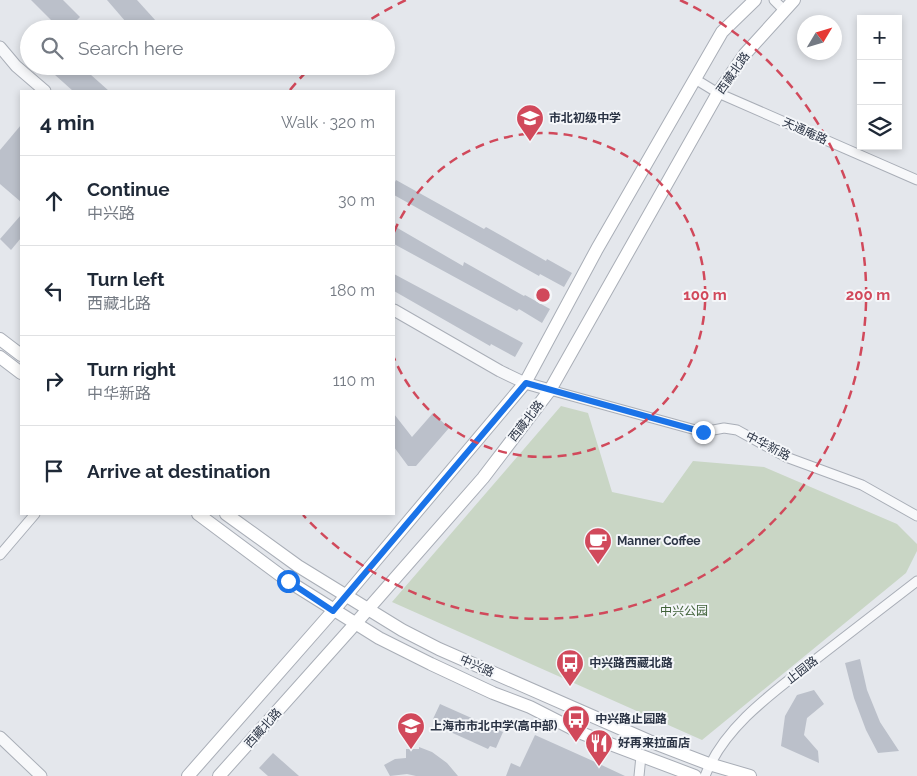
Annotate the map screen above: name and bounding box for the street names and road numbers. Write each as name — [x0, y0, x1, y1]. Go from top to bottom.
street label: 西藏北路 — [713, 49, 753, 97]
street label: 天通庵路 — [780, 115, 830, 147]
street label: 西藏北路 — [506, 398, 546, 444]
street label: 中华新路 — [743, 429, 793, 463]
street label: 中兴路 — [458, 652, 496, 680]
street label: 止园路 — [784, 653, 820, 687]
street label: 西藏北路 — [242, 705, 284, 751]

